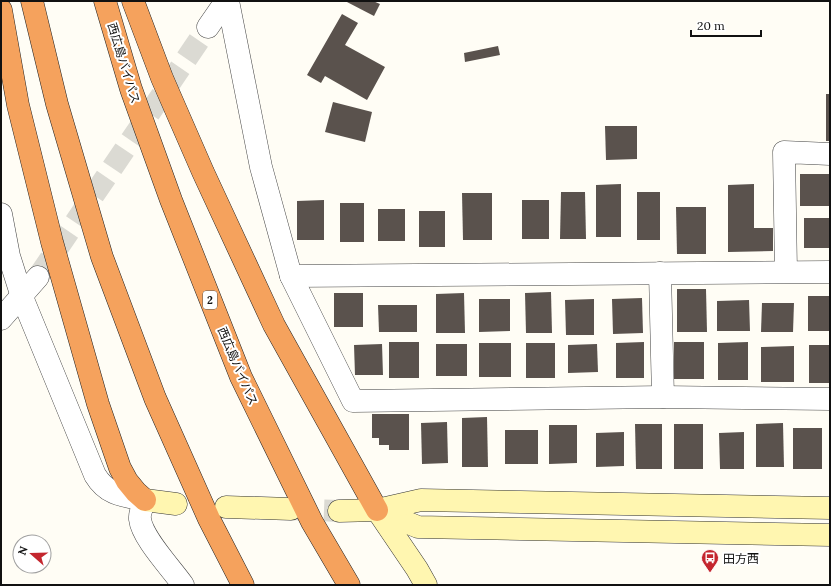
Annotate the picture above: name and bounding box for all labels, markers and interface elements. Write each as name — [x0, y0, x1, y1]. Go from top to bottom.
scale bar — [691, 12, 761, 38]
text: 20 m — [697, 18, 725, 33]
street label: 西広島バイパス — [105, 21, 143, 105]
road number: 2 — [203, 291, 217, 309]
street label: 西広島バイパス — [215, 325, 261, 407]
north arrow — [12, 534, 52, 574]
text: N — [15, 544, 31, 557]
bus stop icon: 田方西 — [700, 548, 720, 573]
place label: 田方西 — [723, 551, 759, 566]

